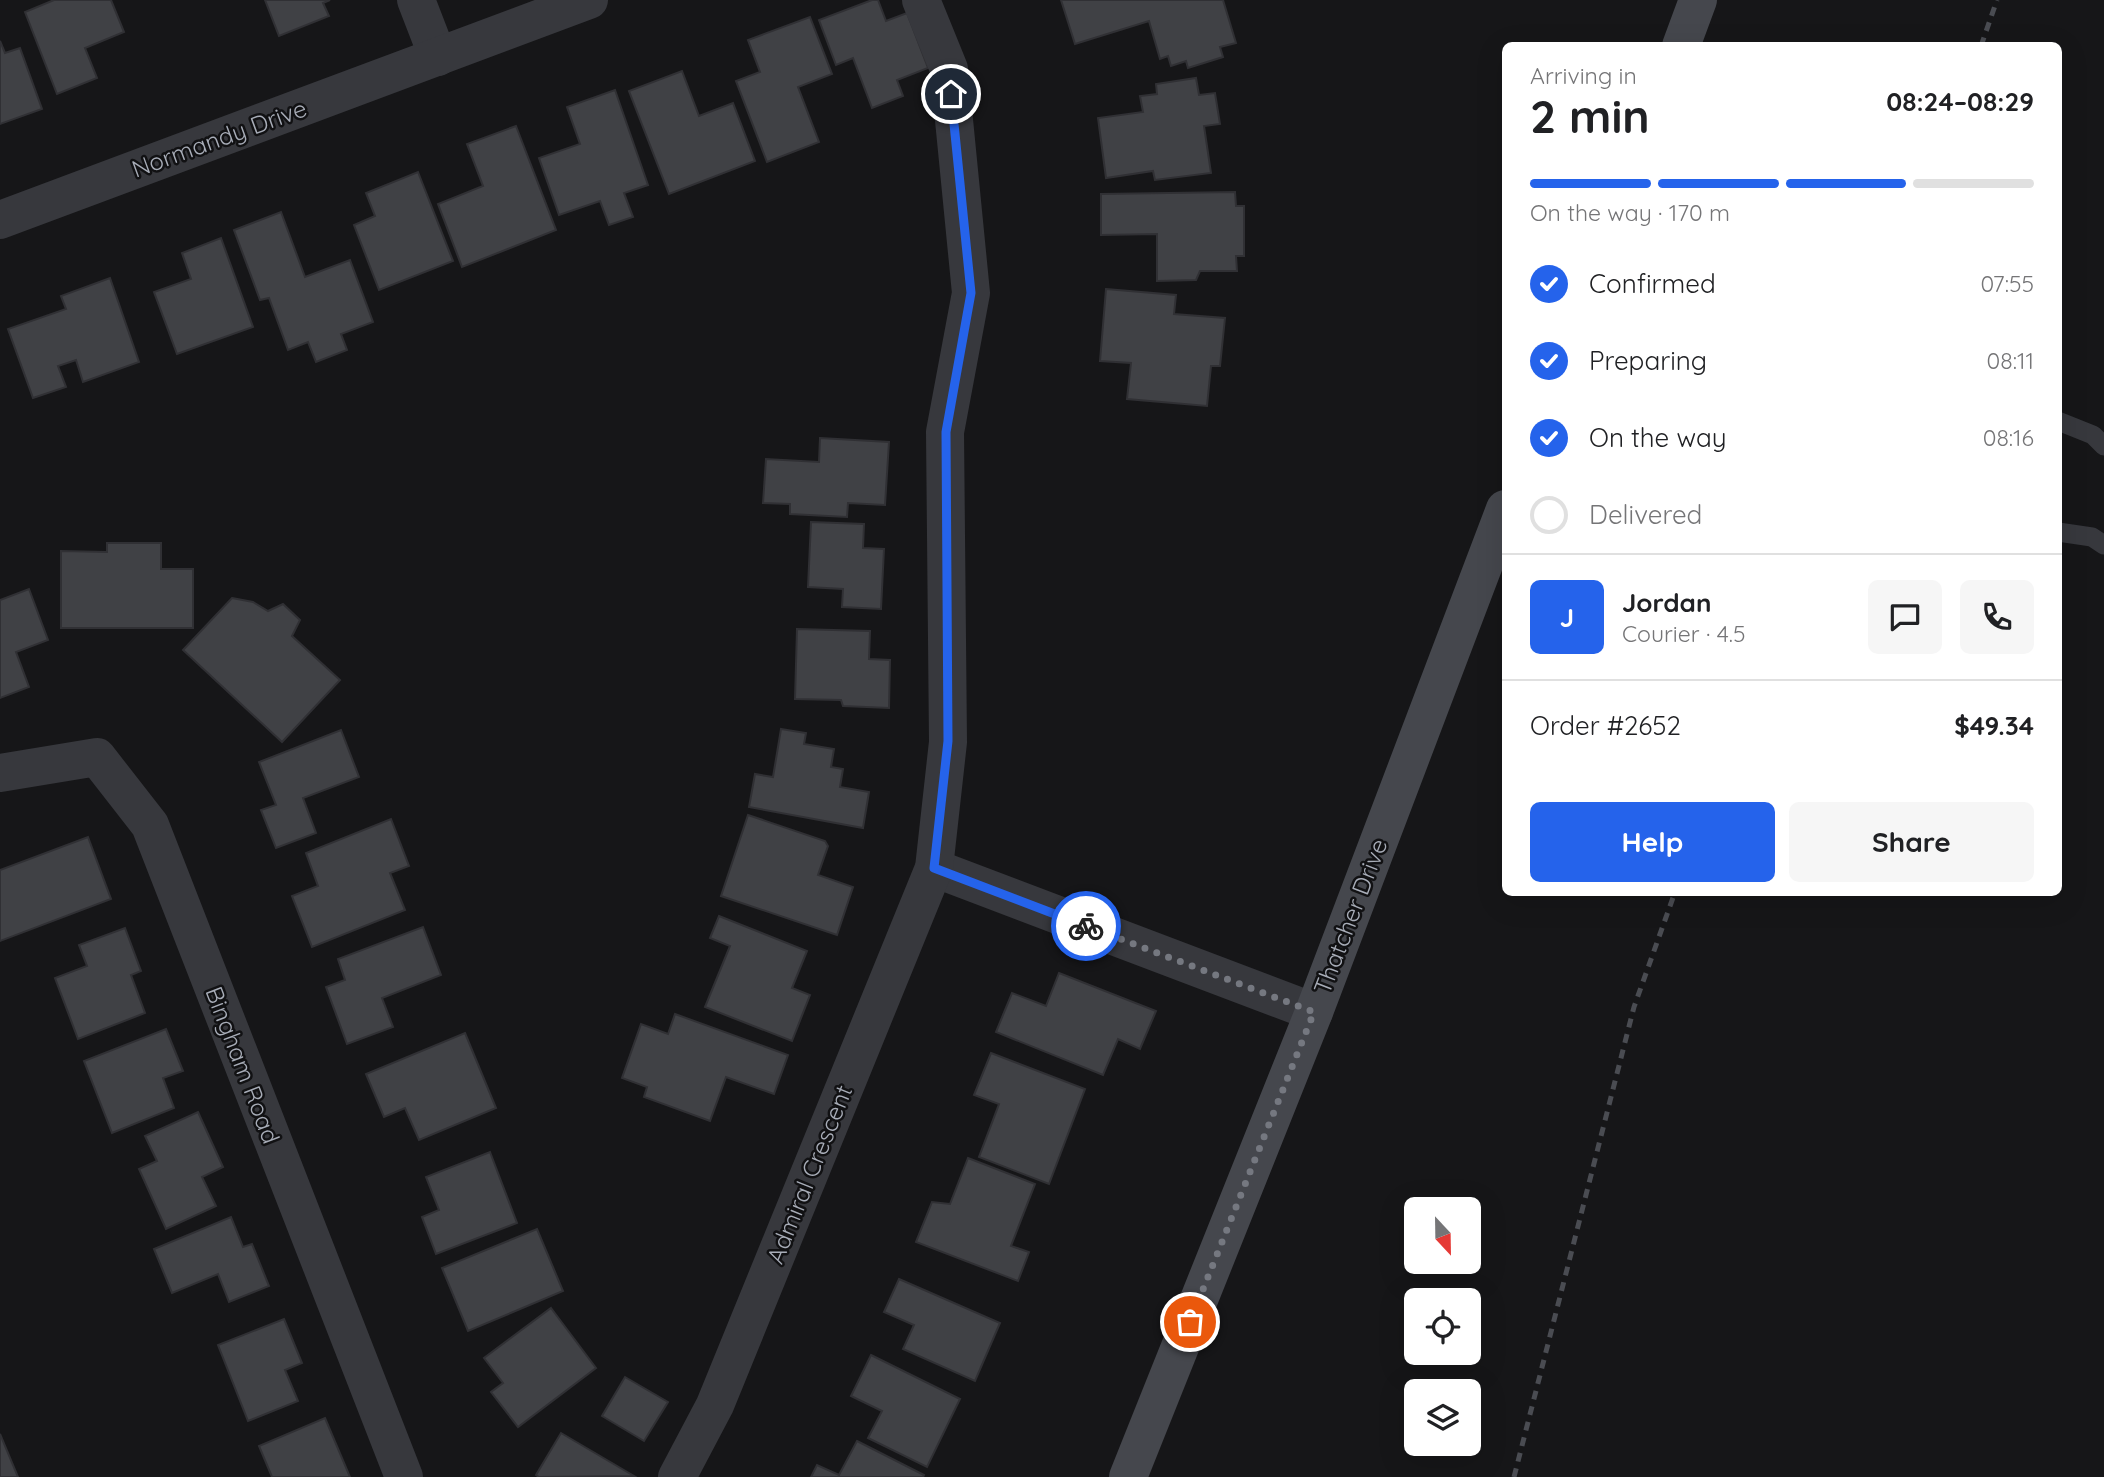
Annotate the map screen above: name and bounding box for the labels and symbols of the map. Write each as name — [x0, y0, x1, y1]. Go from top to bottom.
pin — [921, 64, 981, 124]
street label: Normandy Drive — [127, 92, 311, 184]
street label: Thatcher Drive — [1307, 834, 1393, 998]
courier — [1051, 891, 1121, 961]
street label: Bingham Road — [199, 982, 287, 1148]
street label: Admiral Crescent — [760, 1080, 858, 1268]
north arrow — [1404, 1197, 1480, 1274]
pin — [1160, 1292, 1220, 1352]

